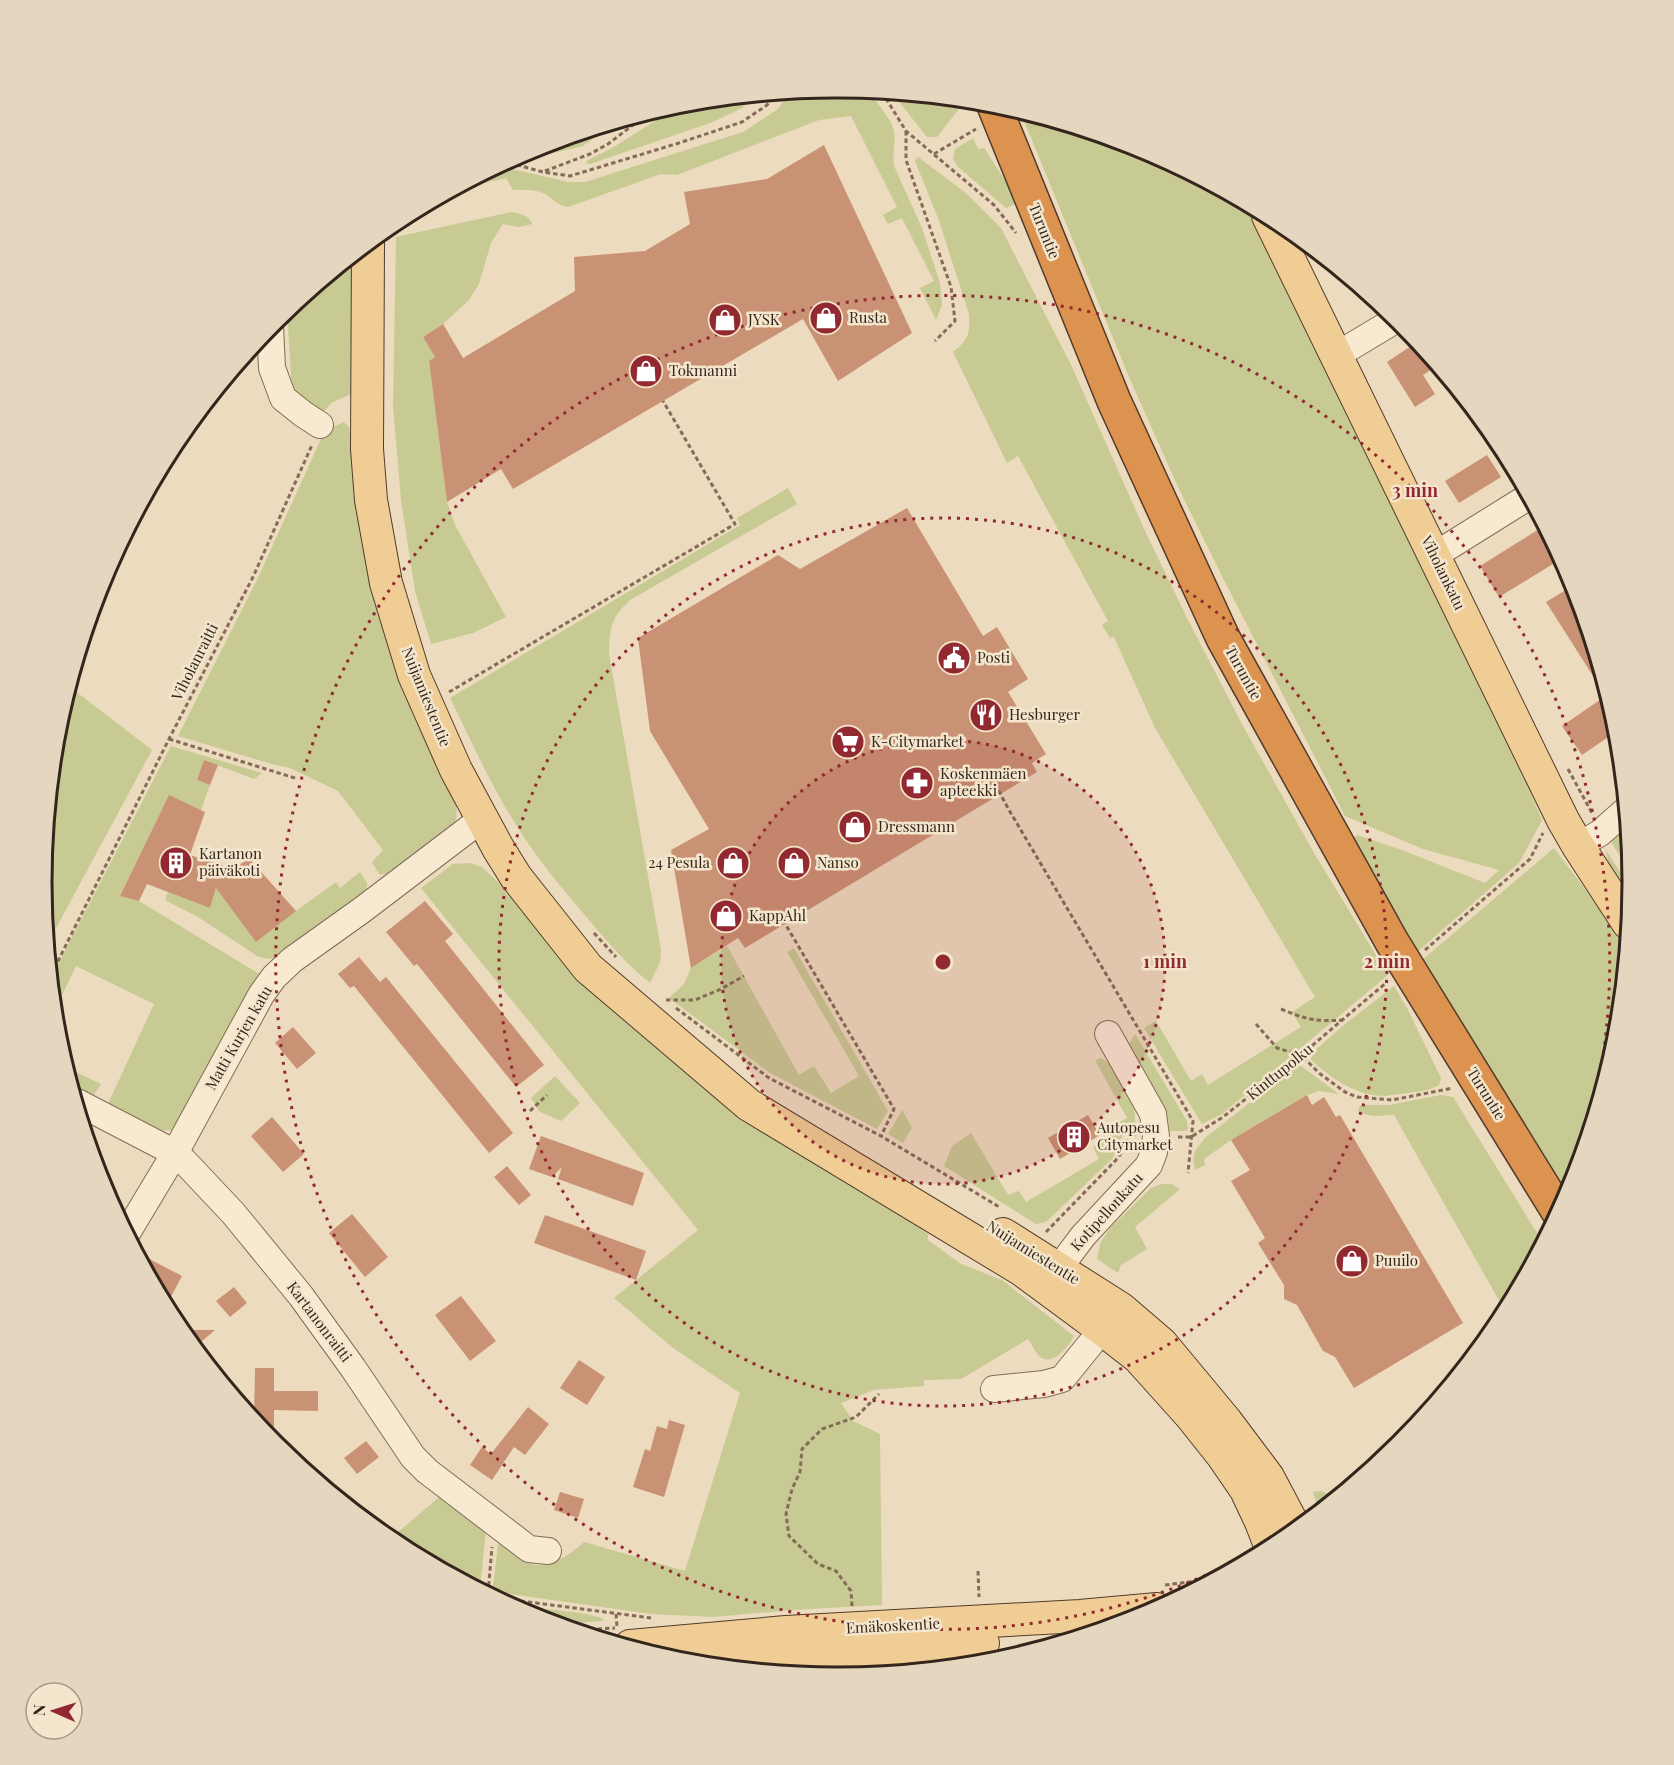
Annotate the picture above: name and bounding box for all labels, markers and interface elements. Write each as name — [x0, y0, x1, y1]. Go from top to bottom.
street label: Turuntie — [1025, 200, 1065, 262]
shop icon: Rusta — [808, 300, 844, 336]
shop icon: JYSK — [707, 302, 743, 338]
place label: Rusta — [849, 307, 887, 327]
place label: JYSK — [747, 309, 780, 329]
shop icon: Tokmanni — [628, 353, 664, 389]
place label: Tokmanni — [669, 360, 738, 380]
text: 3 min — [1392, 478, 1438, 502]
street label: Viholankatu — [1417, 531, 1471, 613]
street label: Viholanraitti — [166, 619, 222, 704]
public building icon: Posti — [936, 640, 972, 676]
street label: Turuntie — [1221, 642, 1267, 703]
street label: Nuijamiestentie — [398, 644, 456, 750]
place label: Posti — [977, 647, 1011, 667]
restaurant icon: Hesburger — [968, 697, 1004, 733]
place label: Hesburger — [1009, 704, 1081, 724]
supermarket icon: K-Citymarket — [830, 724, 866, 760]
place label: K-Citymarket — [871, 731, 964, 751]
place label: Koskenmäen apteekki — [940, 763, 1027, 800]
pharmacy icon: Koskenmäen apteekki — [899, 765, 935, 801]
shop icon: Dressmann — [837, 809, 873, 845]
place label: Dressmann — [878, 816, 955, 836]
place label: Kartanon päiväkoti — [199, 843, 262, 880]
building icon: Kartanon päiväkoti — [158, 845, 194, 881]
shop icon: 24 Pesula — [715, 845, 751, 881]
shop icon: Nanso — [776, 845, 812, 881]
place label: 24 Pesula — [648, 852, 711, 872]
place label: Nanso — [817, 852, 859, 872]
shop icon: KappAhl — [708, 898, 744, 934]
place label: KappAhl — [749, 905, 806, 925]
text: 1 min — [1143, 949, 1187, 973]
text: 2 min — [1364, 949, 1410, 973]
centre of rings — [933, 952, 953, 972]
street label: Matti Kurjen katu — [200, 981, 276, 1093]
street label: Kinttupolku — [1242, 1038, 1317, 1104]
street label: Turuntie — [1463, 1063, 1511, 1124]
place label: Autopesu Citymarket — [1096, 1117, 1173, 1154]
building icon: Autopesu Citymarket — [1056, 1119, 1092, 1155]
street label: Kotipellonkatu — [1066, 1168, 1147, 1255]
street label: Nuijamiestentie — [983, 1216, 1084, 1289]
shop icon: Puuilo — [1334, 1243, 1370, 1279]
place label: Puuilo — [1375, 1250, 1418, 1270]
street label: Kartanonraitti — [283, 1277, 357, 1366]
street label: Emäkoskentie — [845, 1613, 941, 1637]
north arrow — [24, 1681, 84, 1741]
text: N — [28, 1703, 49, 1717]

